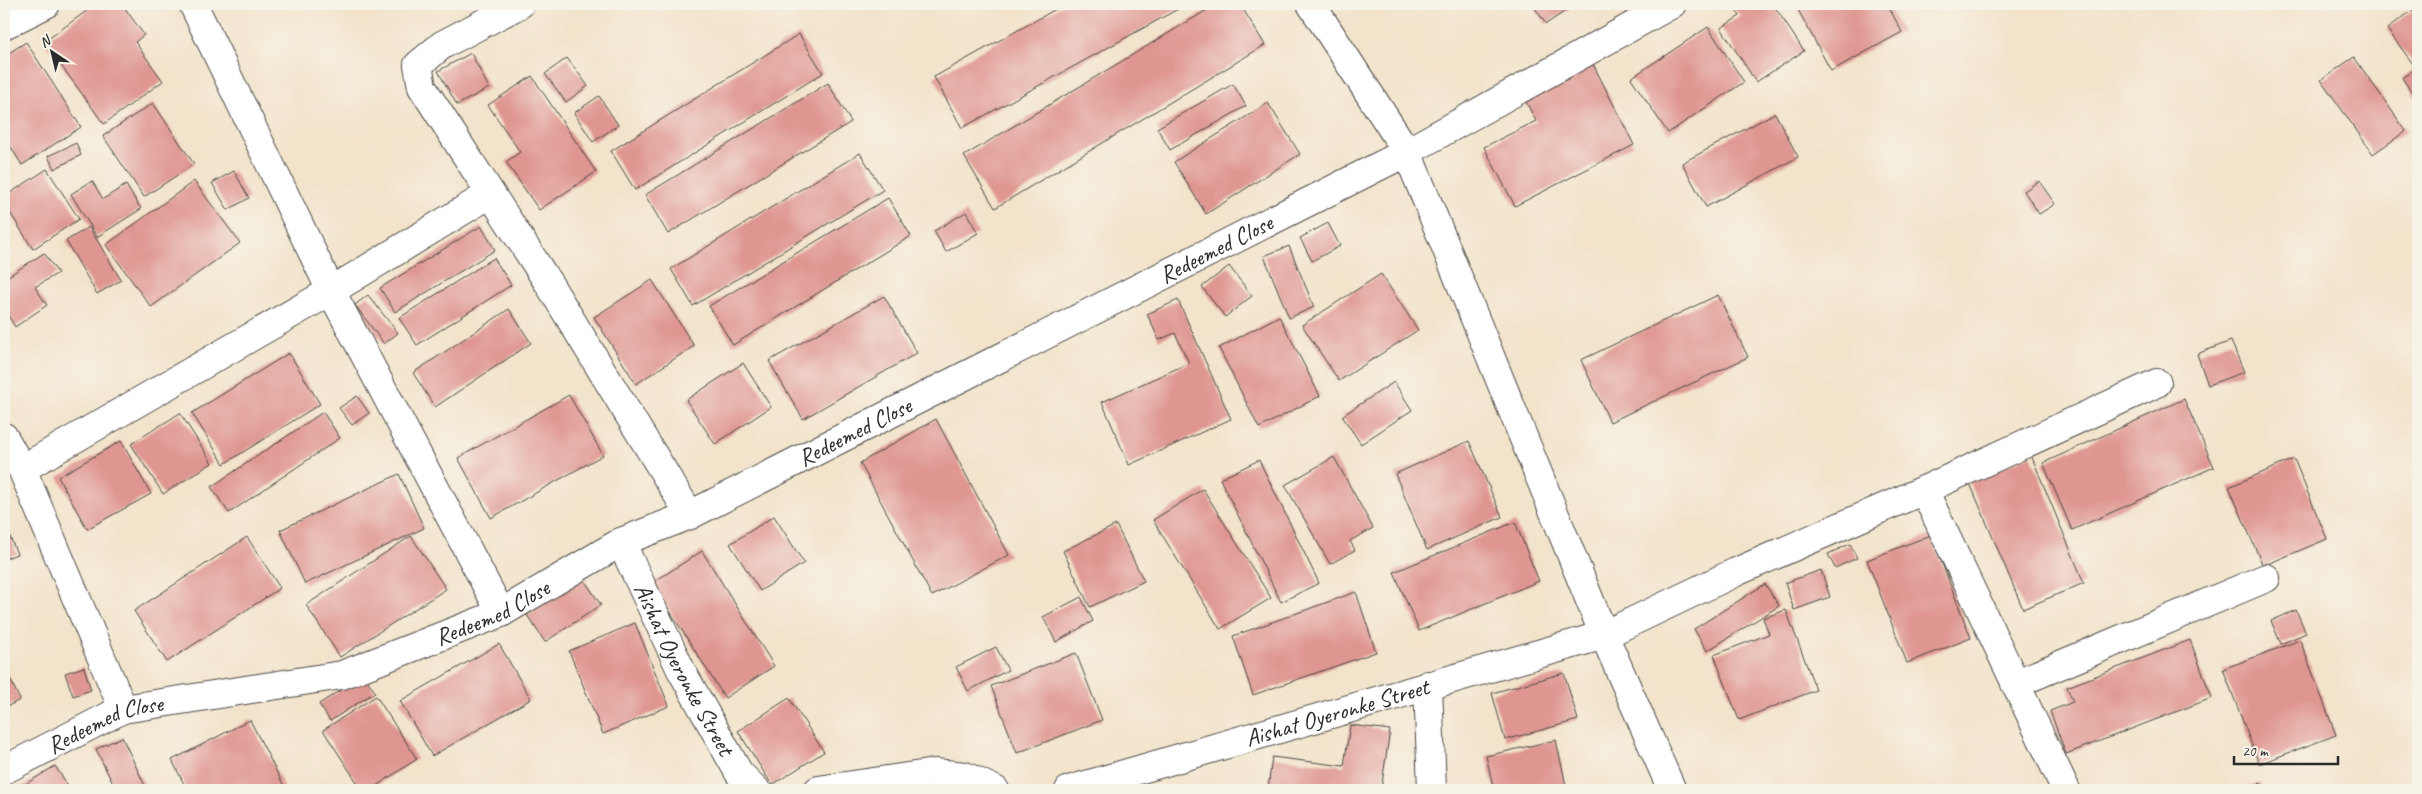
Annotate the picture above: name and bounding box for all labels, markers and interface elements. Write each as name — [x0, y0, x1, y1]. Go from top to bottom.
north arrow — [28, 28, 78, 78]
text: N — [36, 31, 55, 51]
street label: Redeemed Close — [1154, 207, 1280, 290]
street label: Redeemed Close — [793, 389, 918, 473]
street label: Redeemed Close — [431, 572, 557, 652]
street label: Aishat Oyeronke Street — [627, 578, 742, 762]
street label: Aishat Oyeronke Street — [1242, 671, 1434, 753]
street label: Redeemed Close — [42, 688, 167, 760]
scale bar — [2234, 734, 2338, 766]
text: 20 m — [2242, 742, 2269, 761]

